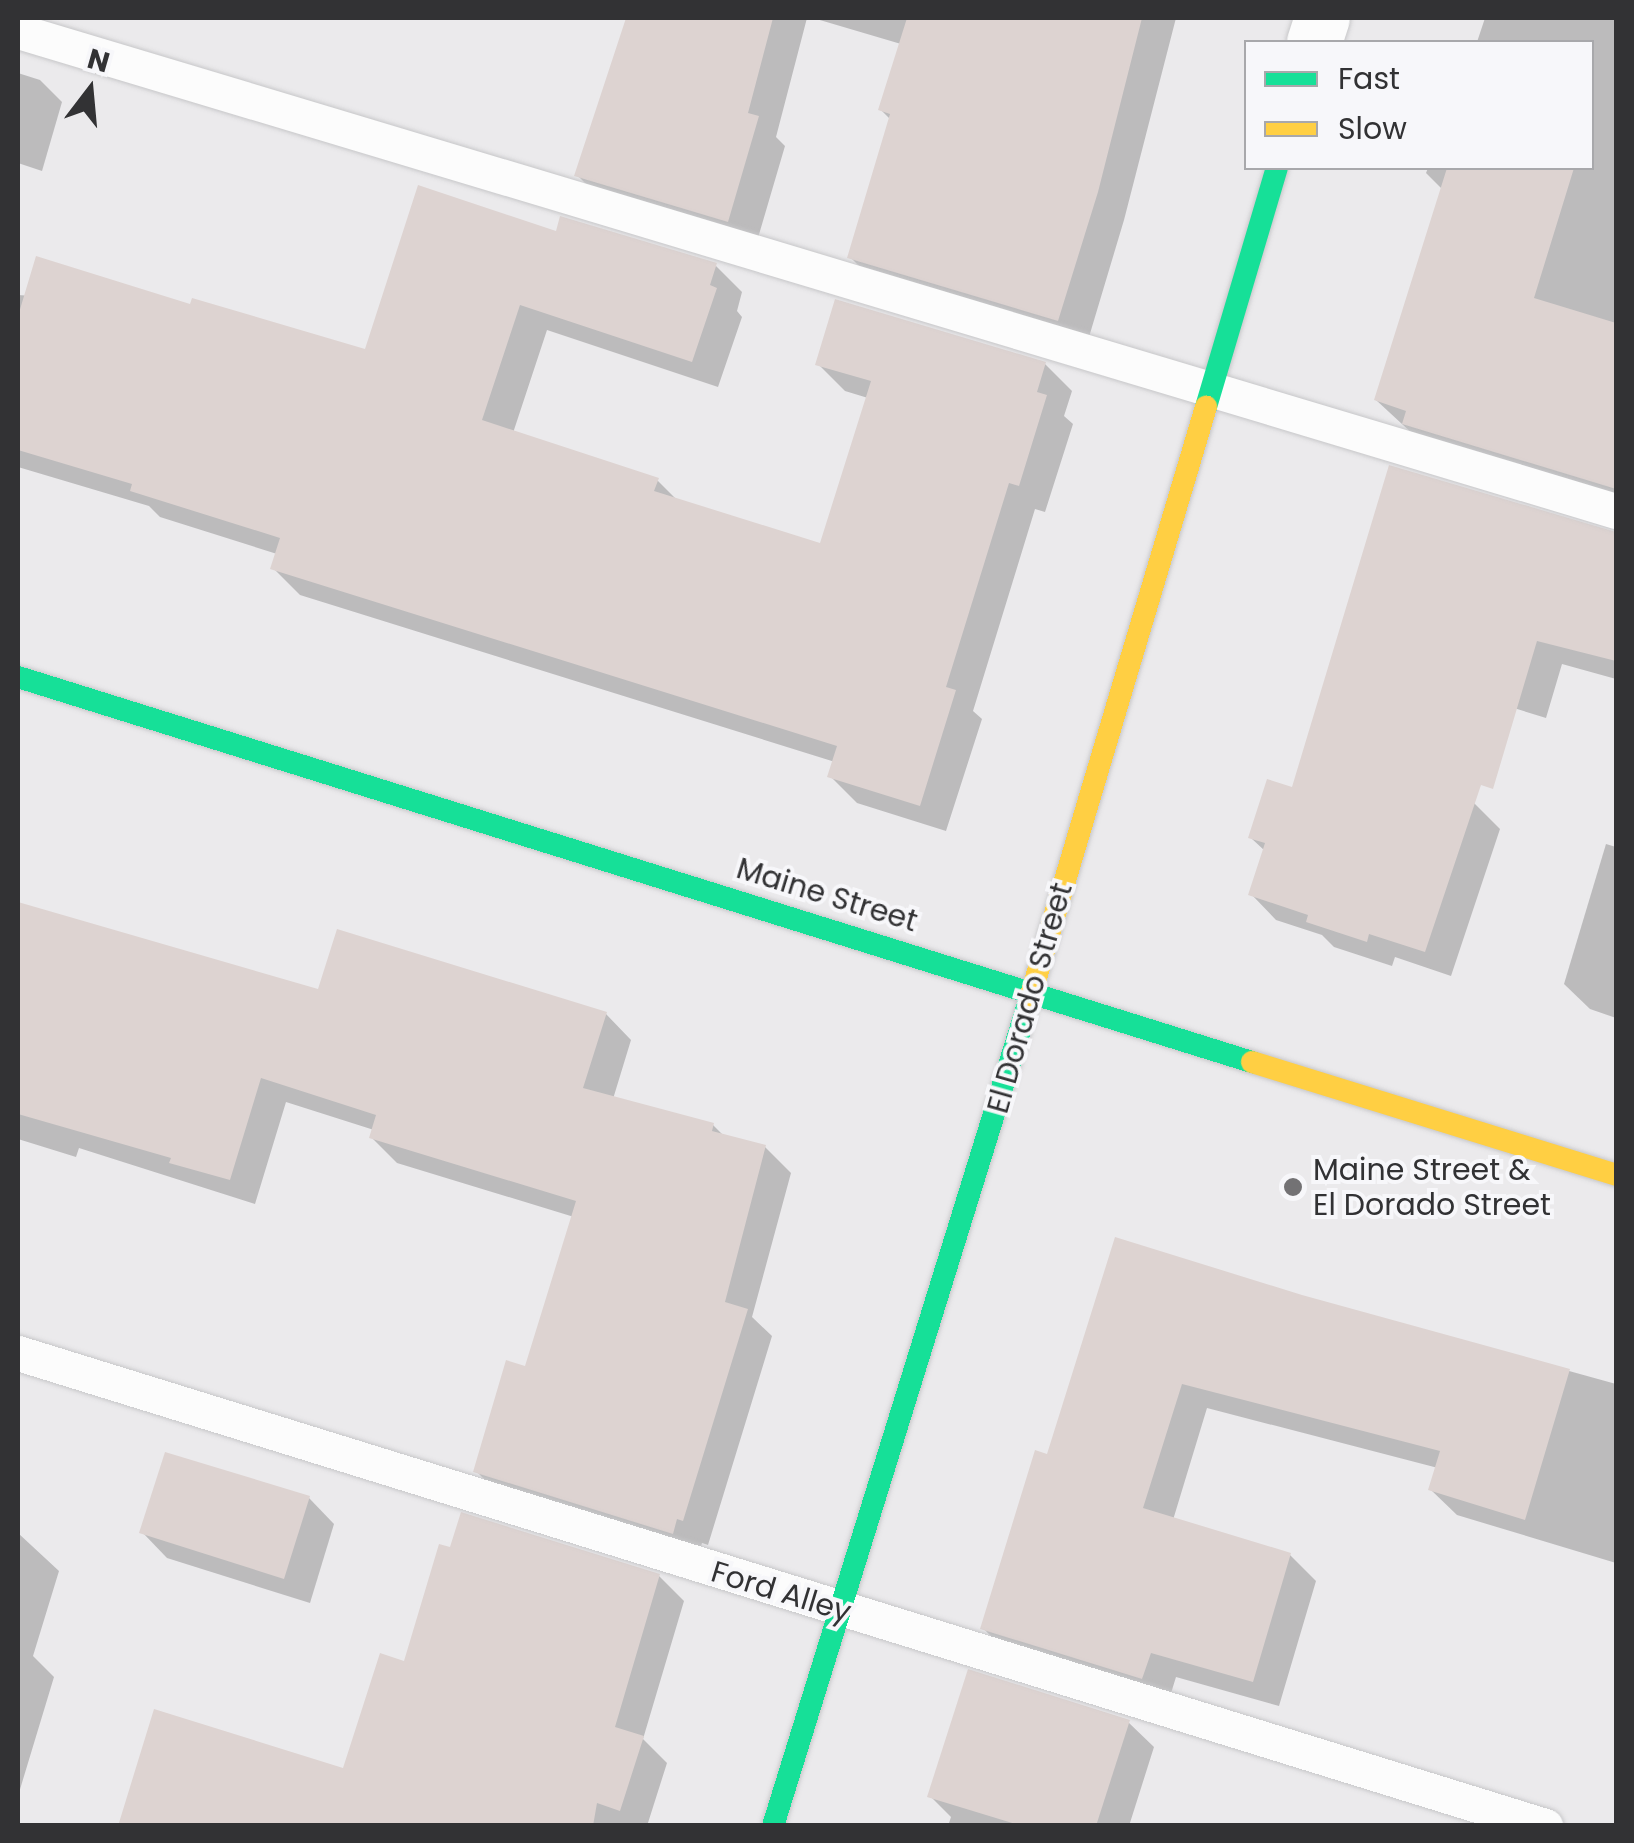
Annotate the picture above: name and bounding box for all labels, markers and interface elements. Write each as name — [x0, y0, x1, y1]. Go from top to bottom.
text: N — [83, 39, 114, 82]
north arrow — [40, 40, 140, 140]
legend — [1244, 40, 1594, 170]
text: Fast — [1338, 57, 1400, 100]
text: Slow — [1338, 107, 1407, 150]
street label: Maine Street — [732, 850, 922, 940]
street label: El Dorado Street — [980, 879, 1080, 1117]
place label: Maine Street & El Dorado Street — [1313, 1152, 1551, 1222]
marker: Maine Street & El Dorado Street — [1282, 1176, 1304, 1198]
street label: Ford Alley — [707, 1554, 855, 1630]

